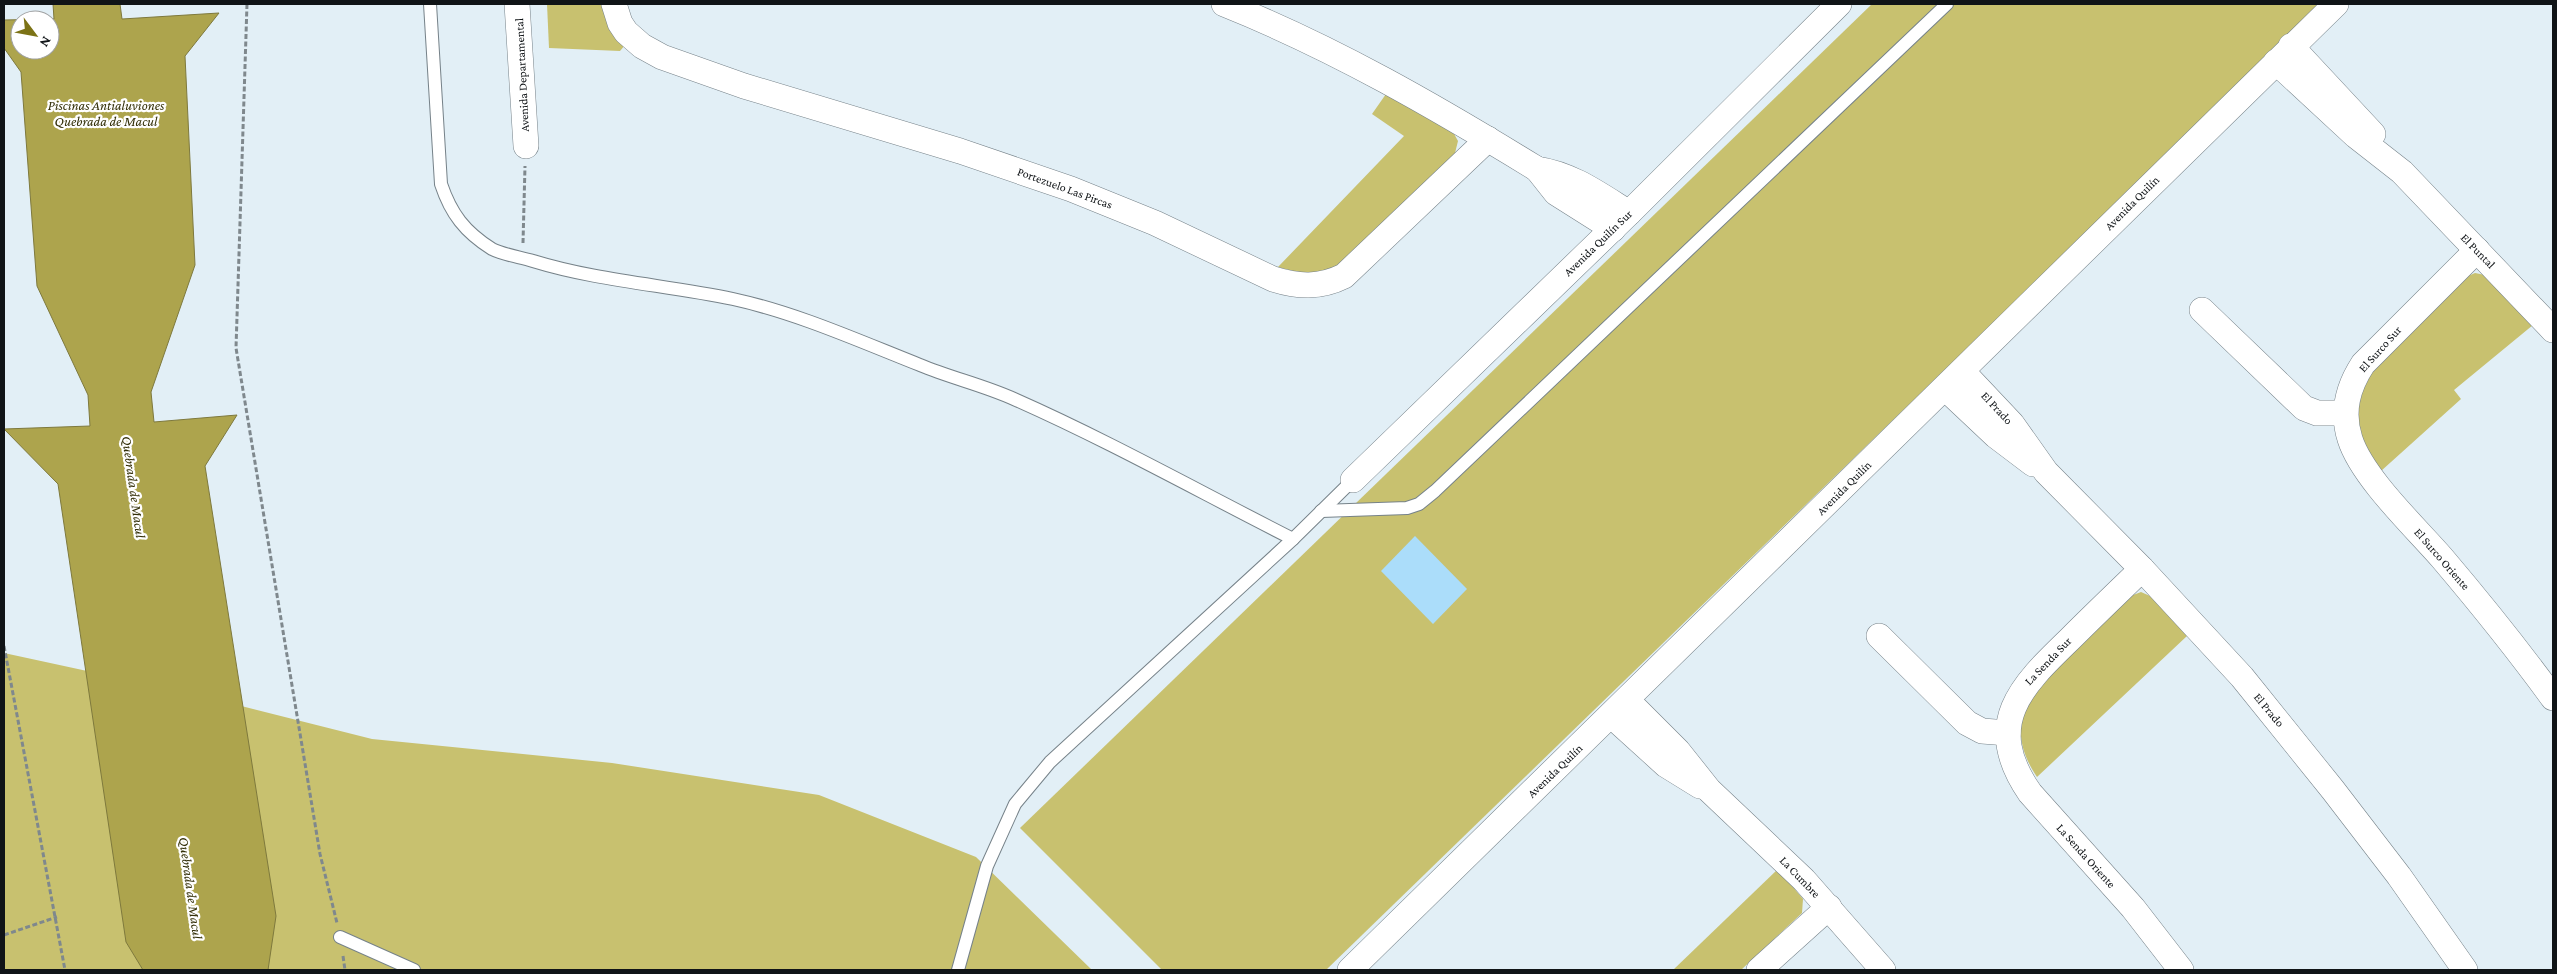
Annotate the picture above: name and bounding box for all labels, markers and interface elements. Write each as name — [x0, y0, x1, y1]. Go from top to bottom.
north arrow — [10, 10, 60, 60]
street label: Avenida Departamental — [512, 18, 532, 132]
text: N — [36, 34, 55, 51]
water label: Piscinas Antialuviones Quebrada de Macul — [48, 97, 165, 129]
street label: Portezuelo Las Pircas — [1016, 164, 1115, 212]
street label: Avenida Quilín — [2102, 172, 2163, 233]
street label: Avenida Quilín Sur — [1561, 206, 1636, 279]
street label: El Puntal — [2458, 231, 2498, 271]
street label: El Surco Sur — [2356, 322, 2405, 375]
street label: El Prado — [1978, 389, 2016, 427]
water label: Quebrada de Macul — [119, 435, 149, 540]
street label: Avenida Quilín — [1814, 457, 1875, 518]
street label: El Surco Oriente — [2411, 525, 2473, 593]
street label: La Senda Sur — [2022, 633, 2075, 688]
street label: El Prado — [2251, 690, 2287, 730]
street label: Avenida Quilín — [1525, 741, 1586, 801]
street label: La Senda Oriente — [2054, 821, 2118, 891]
water label: Quebrada de Macul — [176, 836, 206, 941]
street label: La Cumbre — [1777, 853, 1823, 901]

